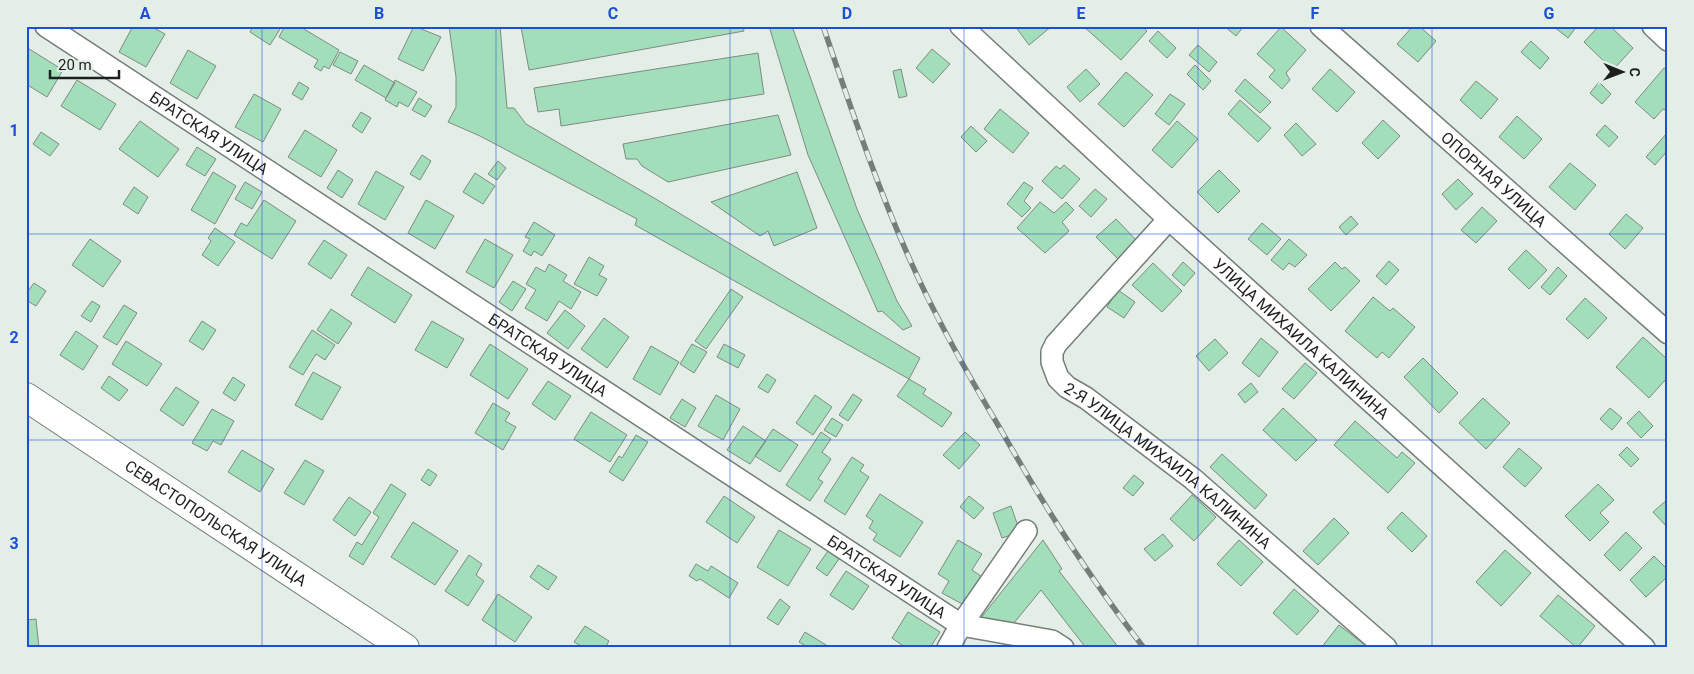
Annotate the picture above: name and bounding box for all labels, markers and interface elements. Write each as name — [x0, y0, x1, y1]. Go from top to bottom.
text: A — [140, 4, 151, 23]
text: B — [374, 4, 384, 23]
text: C — [608, 4, 618, 23]
text: D — [842, 4, 852, 23]
text: E — [1077, 4, 1086, 23]
text: F — [1311, 4, 1320, 23]
text: G — [1544, 4, 1555, 23]
scale bar — [50, 48, 119, 80]
north arrow — [1596, 48, 1646, 98]
text: 20 m — [58, 56, 92, 74]
text: С — [1627, 68, 1643, 77]
street label: БРАТСКАЯ УЛИЦА — [146, 87, 272, 179]
text: 1 — [9, 121, 19, 140]
street label: ОПОРНАЯ УЛИЦА — [1437, 127, 1551, 231]
street label: УЛИЦА МИХАИЛА КАЛИНИНА — [1209, 254, 1394, 423]
street label: БРАТСКАЯ УЛИЦА — [485, 309, 611, 401]
text: 2 — [9, 328, 19, 347]
street label: 2-Я УЛИЦА МИХАИЛА КАЛИНИНА — [1061, 378, 1275, 553]
street label: СЕВАСТОПОЛЬСКАЯ УЛИЦА — [122, 456, 311, 590]
street label: БРАТСКАЯ УЛИЦА — [824, 531, 950, 622]
text: 3 — [9, 534, 19, 553]

